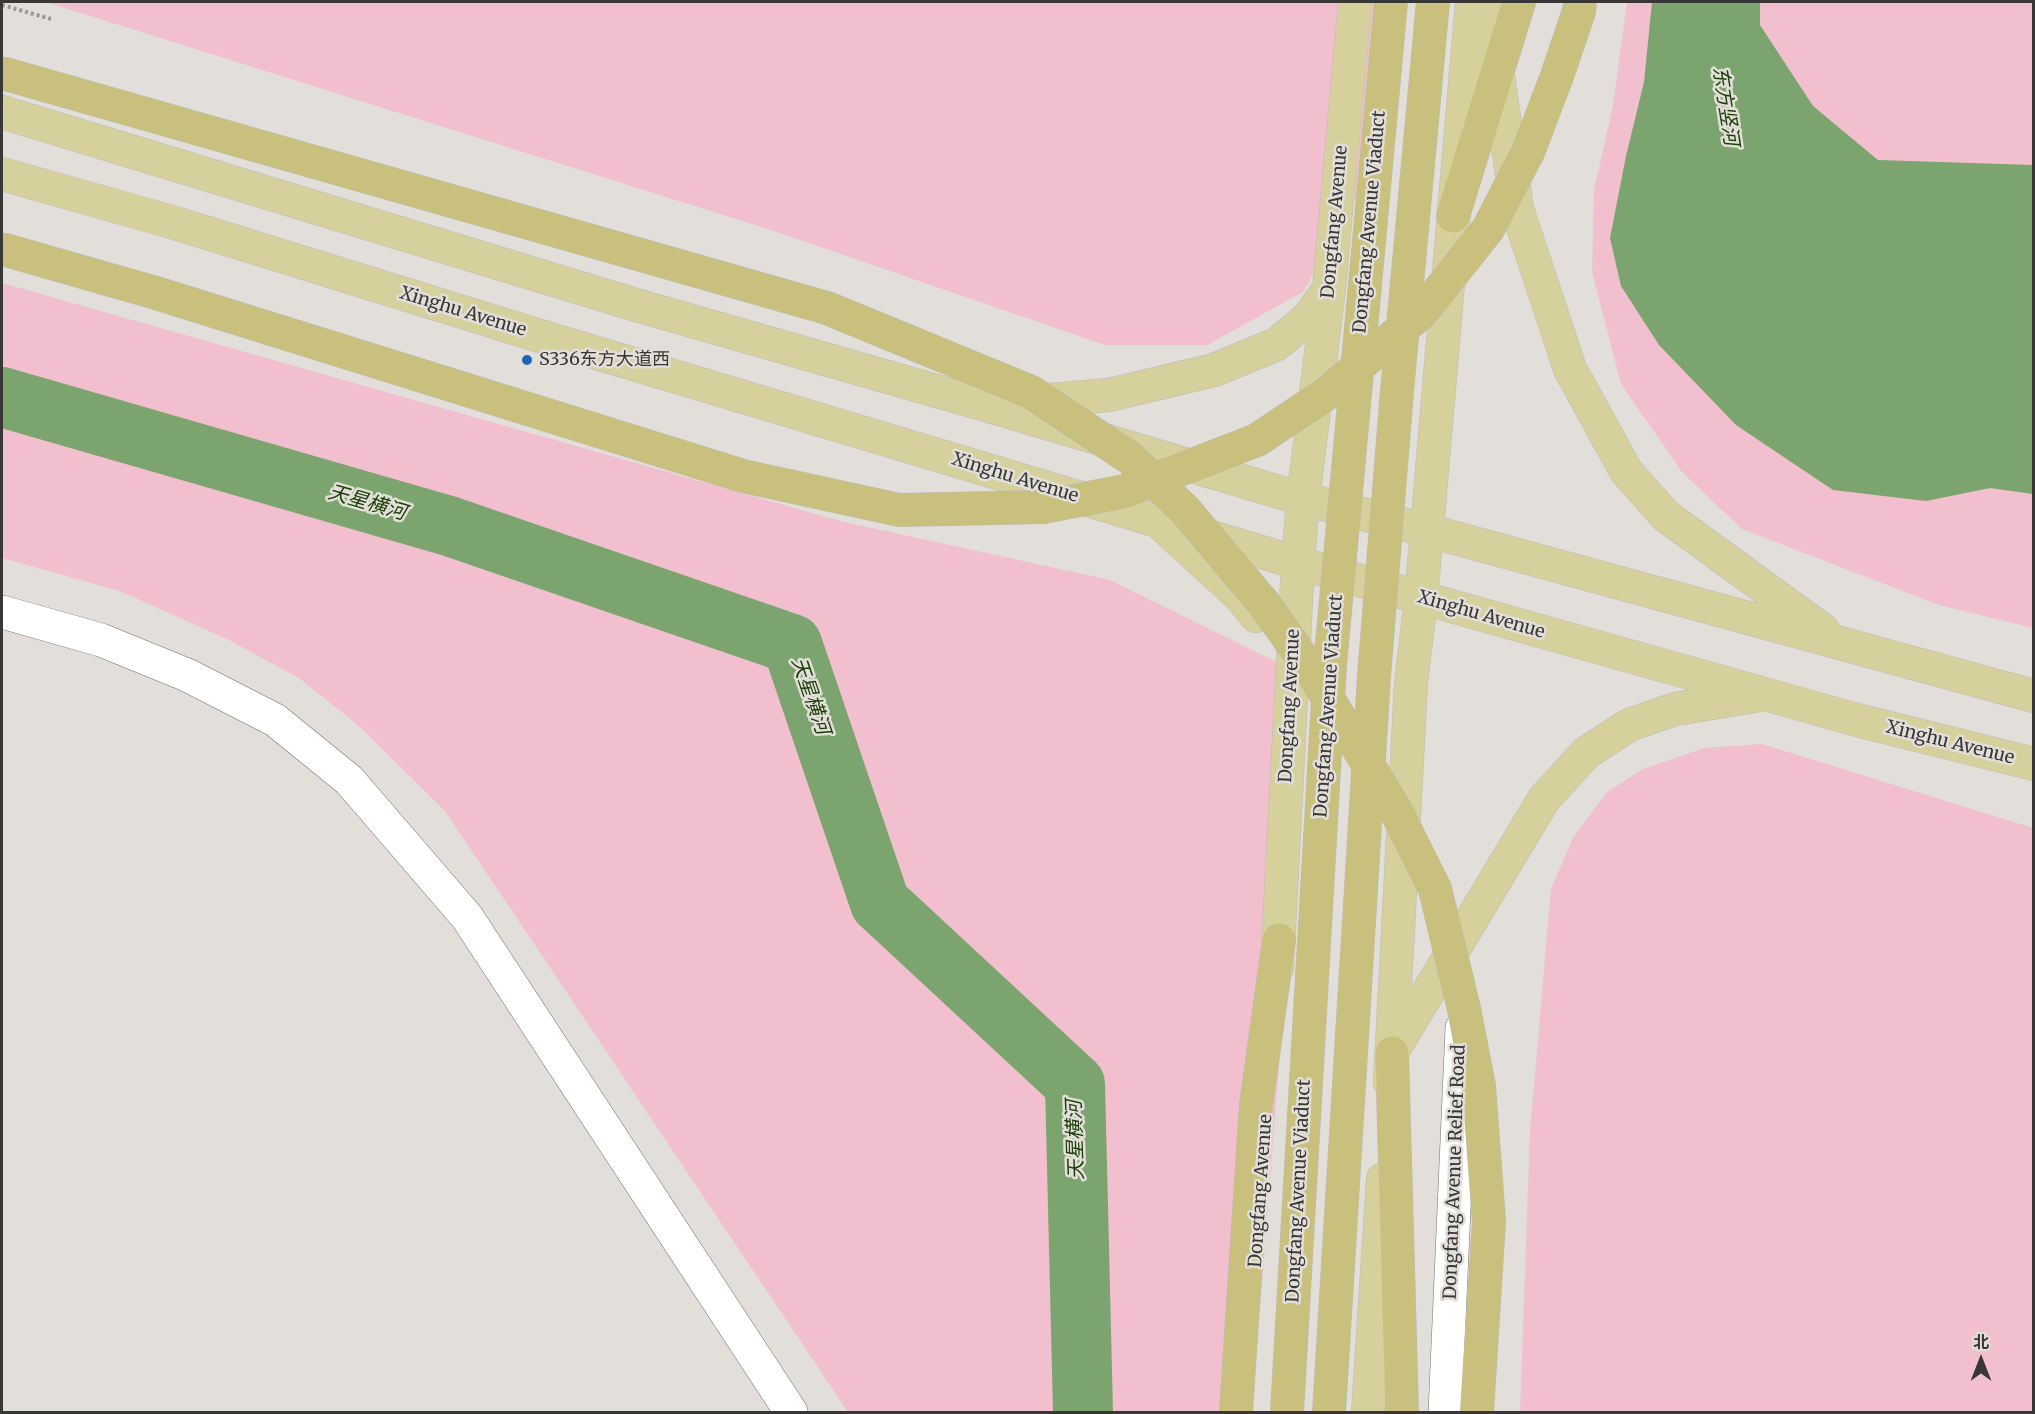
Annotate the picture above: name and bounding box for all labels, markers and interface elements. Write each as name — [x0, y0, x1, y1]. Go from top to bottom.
water label: 东方竖河 — [1707, 65, 1743, 147]
street label: Dongfang Avenue Viaduct — [1349, 110, 1391, 334]
street label: Dongfang Avenue — [1318, 144, 1352, 300]
street label: Xinghu Avenue — [397, 282, 529, 342]
place label: S336东方大道西 — [539, 349, 670, 371]
marker: S336东方大道西 — [520, 353, 534, 367]
street label: Xinghu Avenue — [949, 448, 1081, 508]
water label: 天星横河 — [325, 480, 409, 526]
street label: Xinghu Avenue — [1415, 587, 1547, 643]
street label: Dongfang Avenue Viaduct — [1310, 594, 1348, 818]
street label: Dongfang Avenue — [1275, 629, 1305, 783]
water label: 天星横河 — [786, 654, 834, 738]
street label: Xinghu Avenue — [1884, 717, 2016, 769]
street label: Dongfang Avenue Relief Road — [1440, 1044, 1470, 1300]
street label: Dongfang Avenue Viaduct — [1282, 1079, 1316, 1303]
water label: 天星横河 — [1063, 1100, 1089, 1180]
street label: Dongfang Avenue — [1245, 1114, 1277, 1268]
north arrow — [1951, 1330, 2011, 1390]
text: 北 — [1973, 1332, 1989, 1352]

